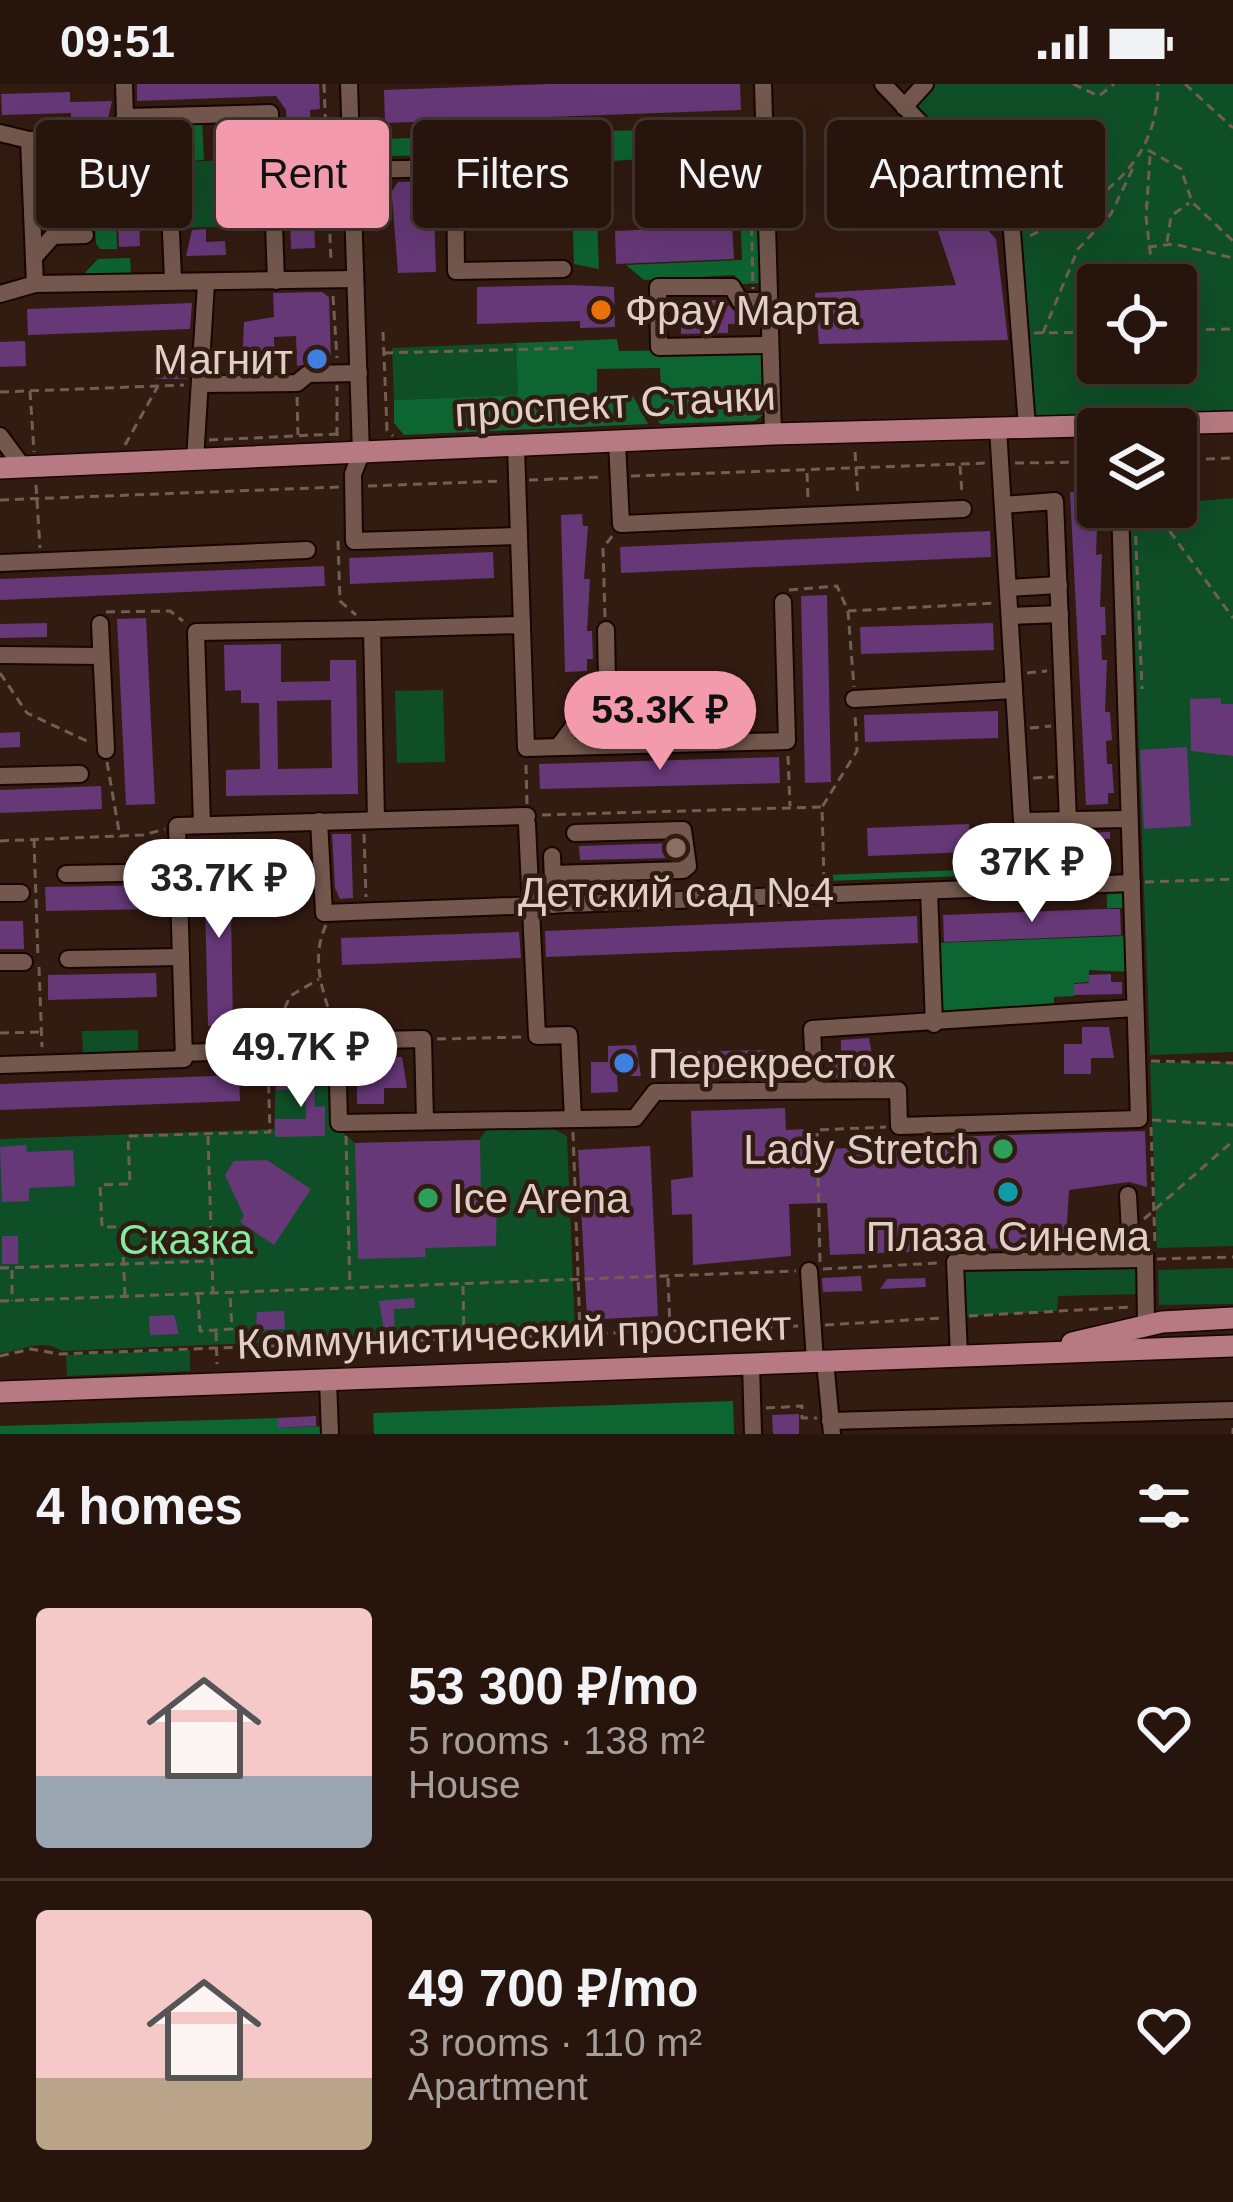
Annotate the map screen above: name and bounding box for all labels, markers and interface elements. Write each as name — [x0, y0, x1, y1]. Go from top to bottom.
text: 09:51 — [60, 16, 175, 67]
chip: Buy — [36, 120, 192, 228]
chip: Rent — [216, 120, 389, 228]
chip: Filters — [413, 120, 611, 228]
chip: New — [635, 120, 803, 228]
chip: Apartment — [827, 120, 1105, 228]
map controls — [1077, 264, 1197, 528]
button: locate — [1077, 264, 1197, 384]
place label: Фрау Марта — [625, 287, 860, 334]
marker: Фрау Марта — [588, 297, 614, 323]
place label: Магнит — [153, 336, 293, 383]
marker: Магнит — [304, 346, 330, 372]
street label: проспект Стачки — [453, 372, 777, 435]
button: layers — [1077, 408, 1197, 528]
pin: 53.3K ₽ — [549, 671, 771, 773]
text: 53.3K ₽ — [591, 688, 729, 731]
pin: 37K ₽ — [948, 823, 1116, 925]
marker: Детский сад №4 — [663, 835, 689, 861]
pin: 33.7K ₽ — [108, 839, 330, 941]
text: 37K ₽ — [979, 840, 1085, 883]
text: 33.7K ₽ — [150, 856, 288, 899]
place label: Детский сад №4 — [518, 869, 834, 916]
pin: 49.7K ₽ — [190, 1008, 412, 1110]
text: 49.7K ₽ — [232, 1025, 370, 1068]
place label: Перекресток — [648, 1040, 895, 1087]
marker: Перекресток — [611, 1050, 637, 1076]
place label: Lady Stretch — [743, 1126, 979, 1173]
marker: Lady Stretch — [990, 1136, 1016, 1162]
place label: Ice Arena — [452, 1175, 630, 1222]
marker: Плаза Синема — [995, 1179, 1021, 1205]
marker: Ice Arena — [415, 1185, 441, 1211]
place label: Плаза Синема — [866, 1213, 1151, 1260]
park label: Сказка — [119, 1216, 254, 1263]
street label: Коммунистический проспект — [236, 1301, 792, 1368]
icon: filters — [1131, 1473, 1197, 1539]
text: 4 homes — [36, 1478, 243, 1535]
icon: home — [132, 1656, 276, 1800]
text: 53 300 ₽/mo — [408, 1658, 699, 1715]
icon: heart — [1131, 1695, 1197, 1761]
text: 5 rooms · 138 m² — [408, 1719, 705, 1762]
text: House — [408, 1763, 521, 1806]
icon: home — [132, 1958, 276, 2102]
text: 49 700 ₽/mo — [408, 1960, 699, 2017]
icon: heart — [1131, 1997, 1197, 2063]
text: 3 rooms · 110 m² — [408, 2021, 702, 2064]
text: Apartment — [408, 2065, 588, 2108]

